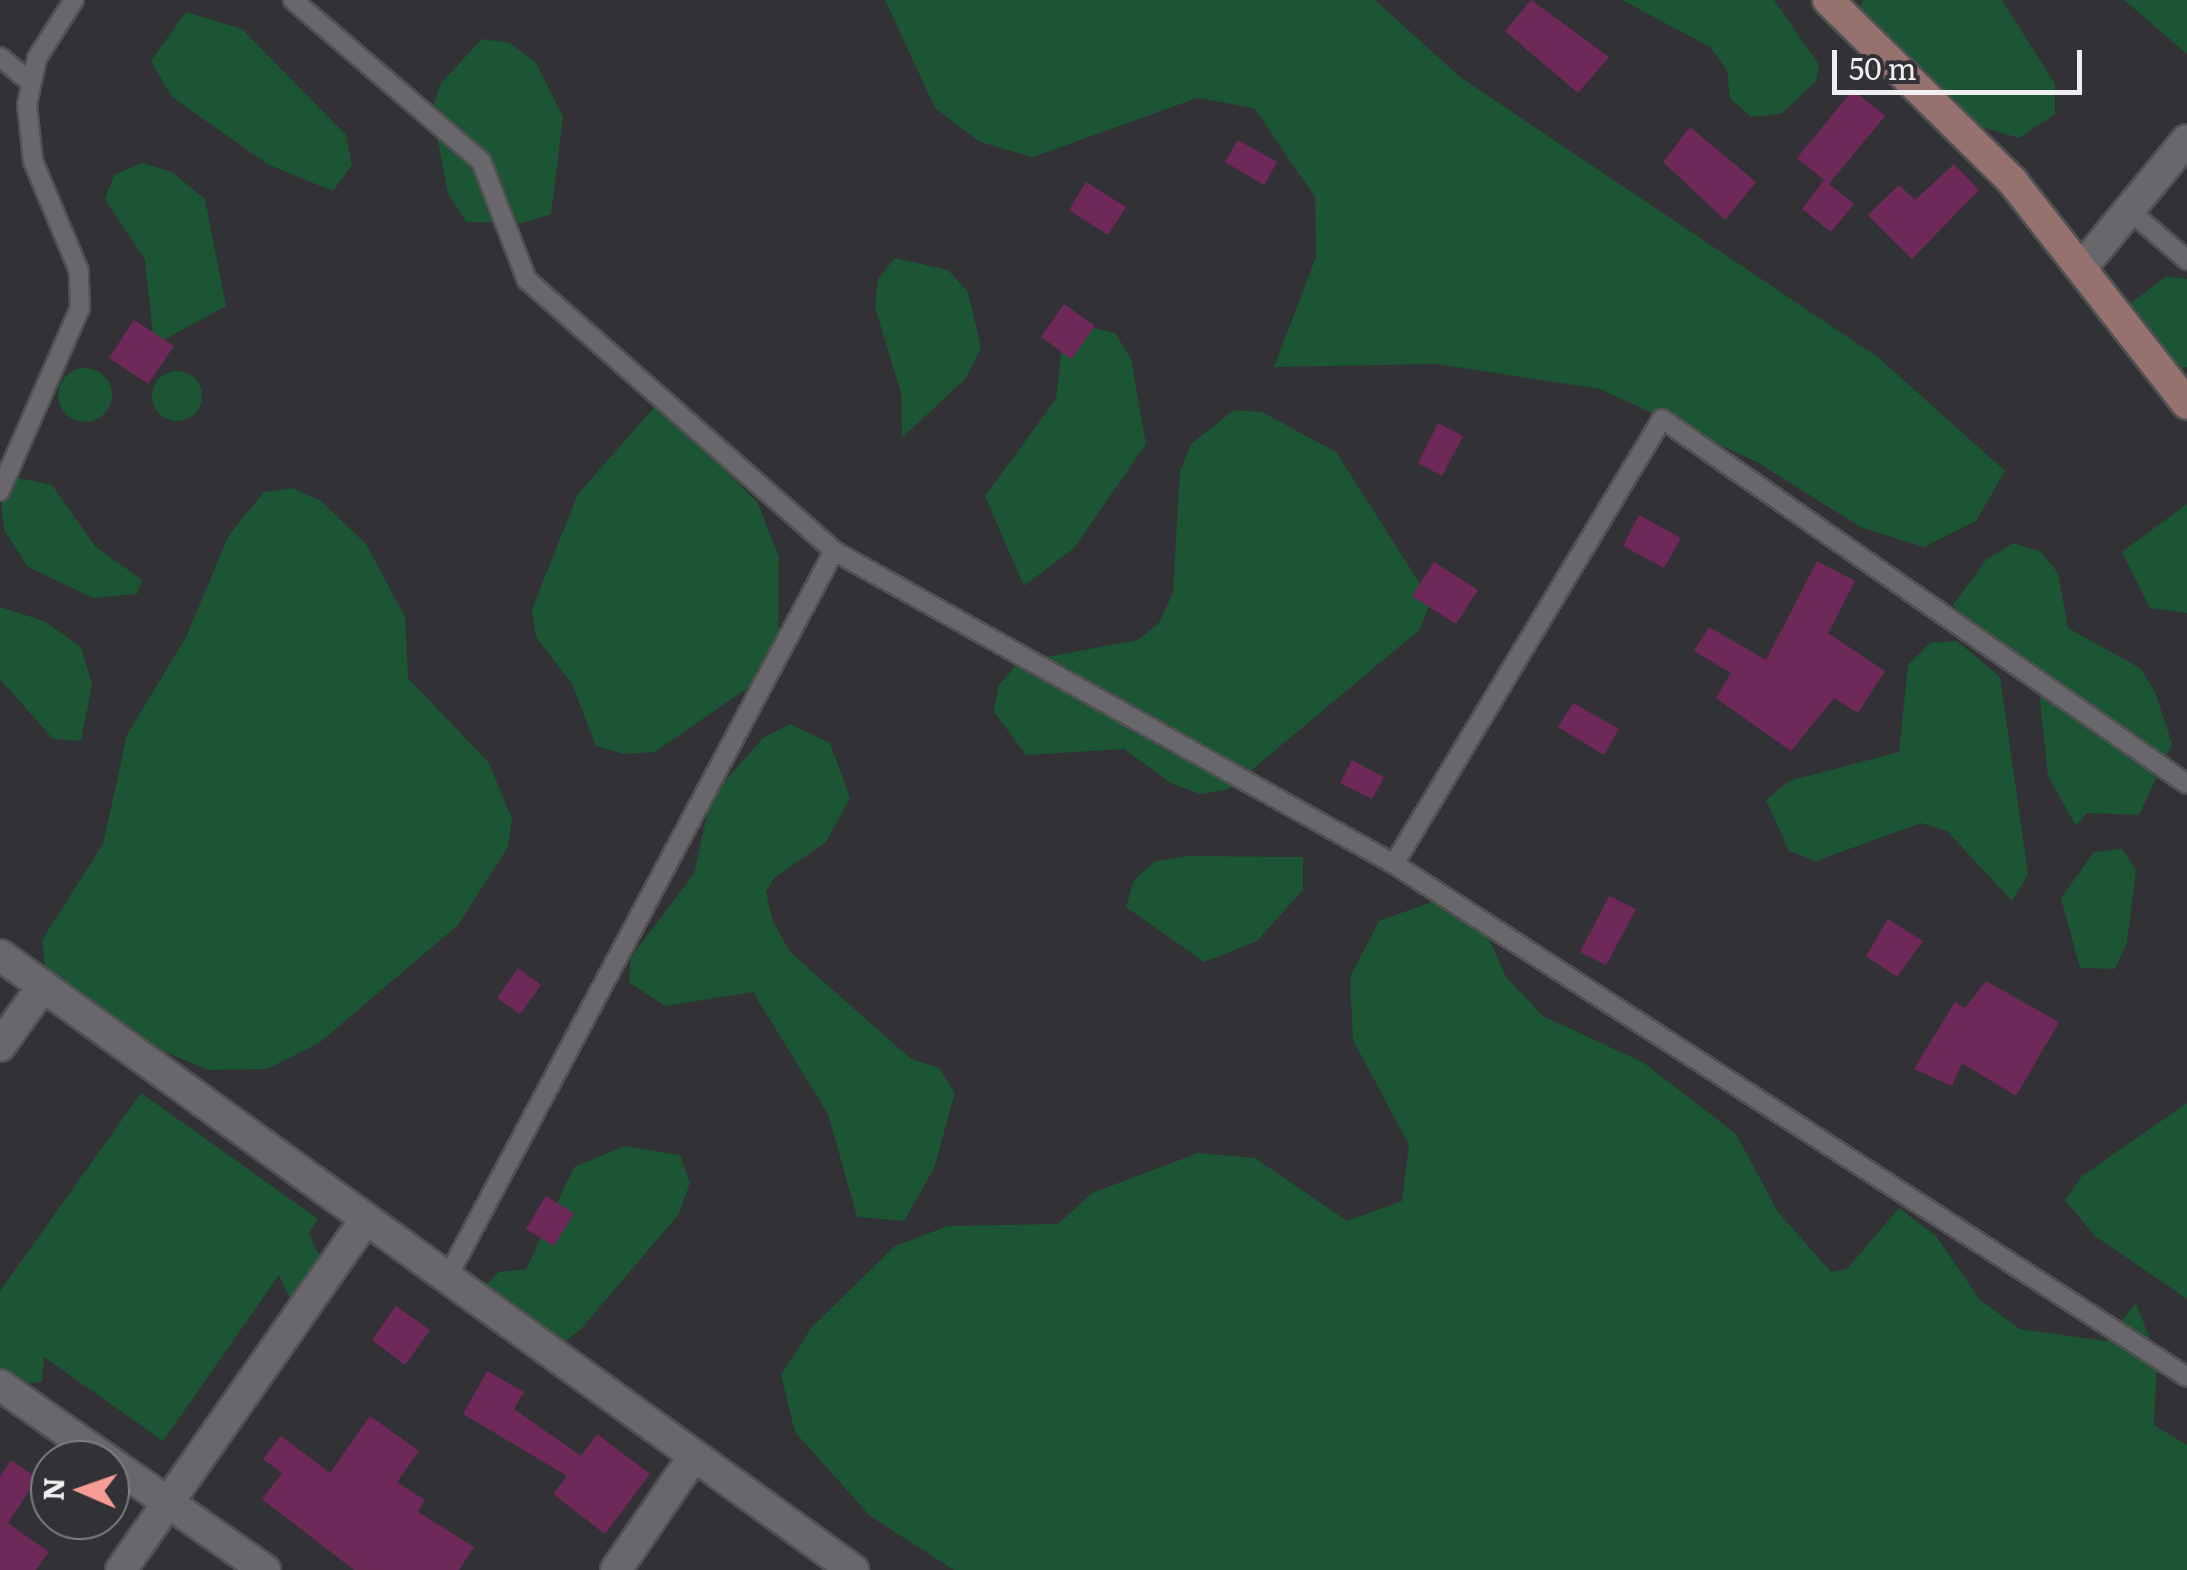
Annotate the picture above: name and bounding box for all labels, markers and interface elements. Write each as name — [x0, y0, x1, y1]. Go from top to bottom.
scale bar — [1837, 30, 2087, 92]
text: 50 m — [1849, 45, 1917, 89]
north arrow — [30, 1440, 130, 1540]
text: N — [31, 1477, 73, 1501]

